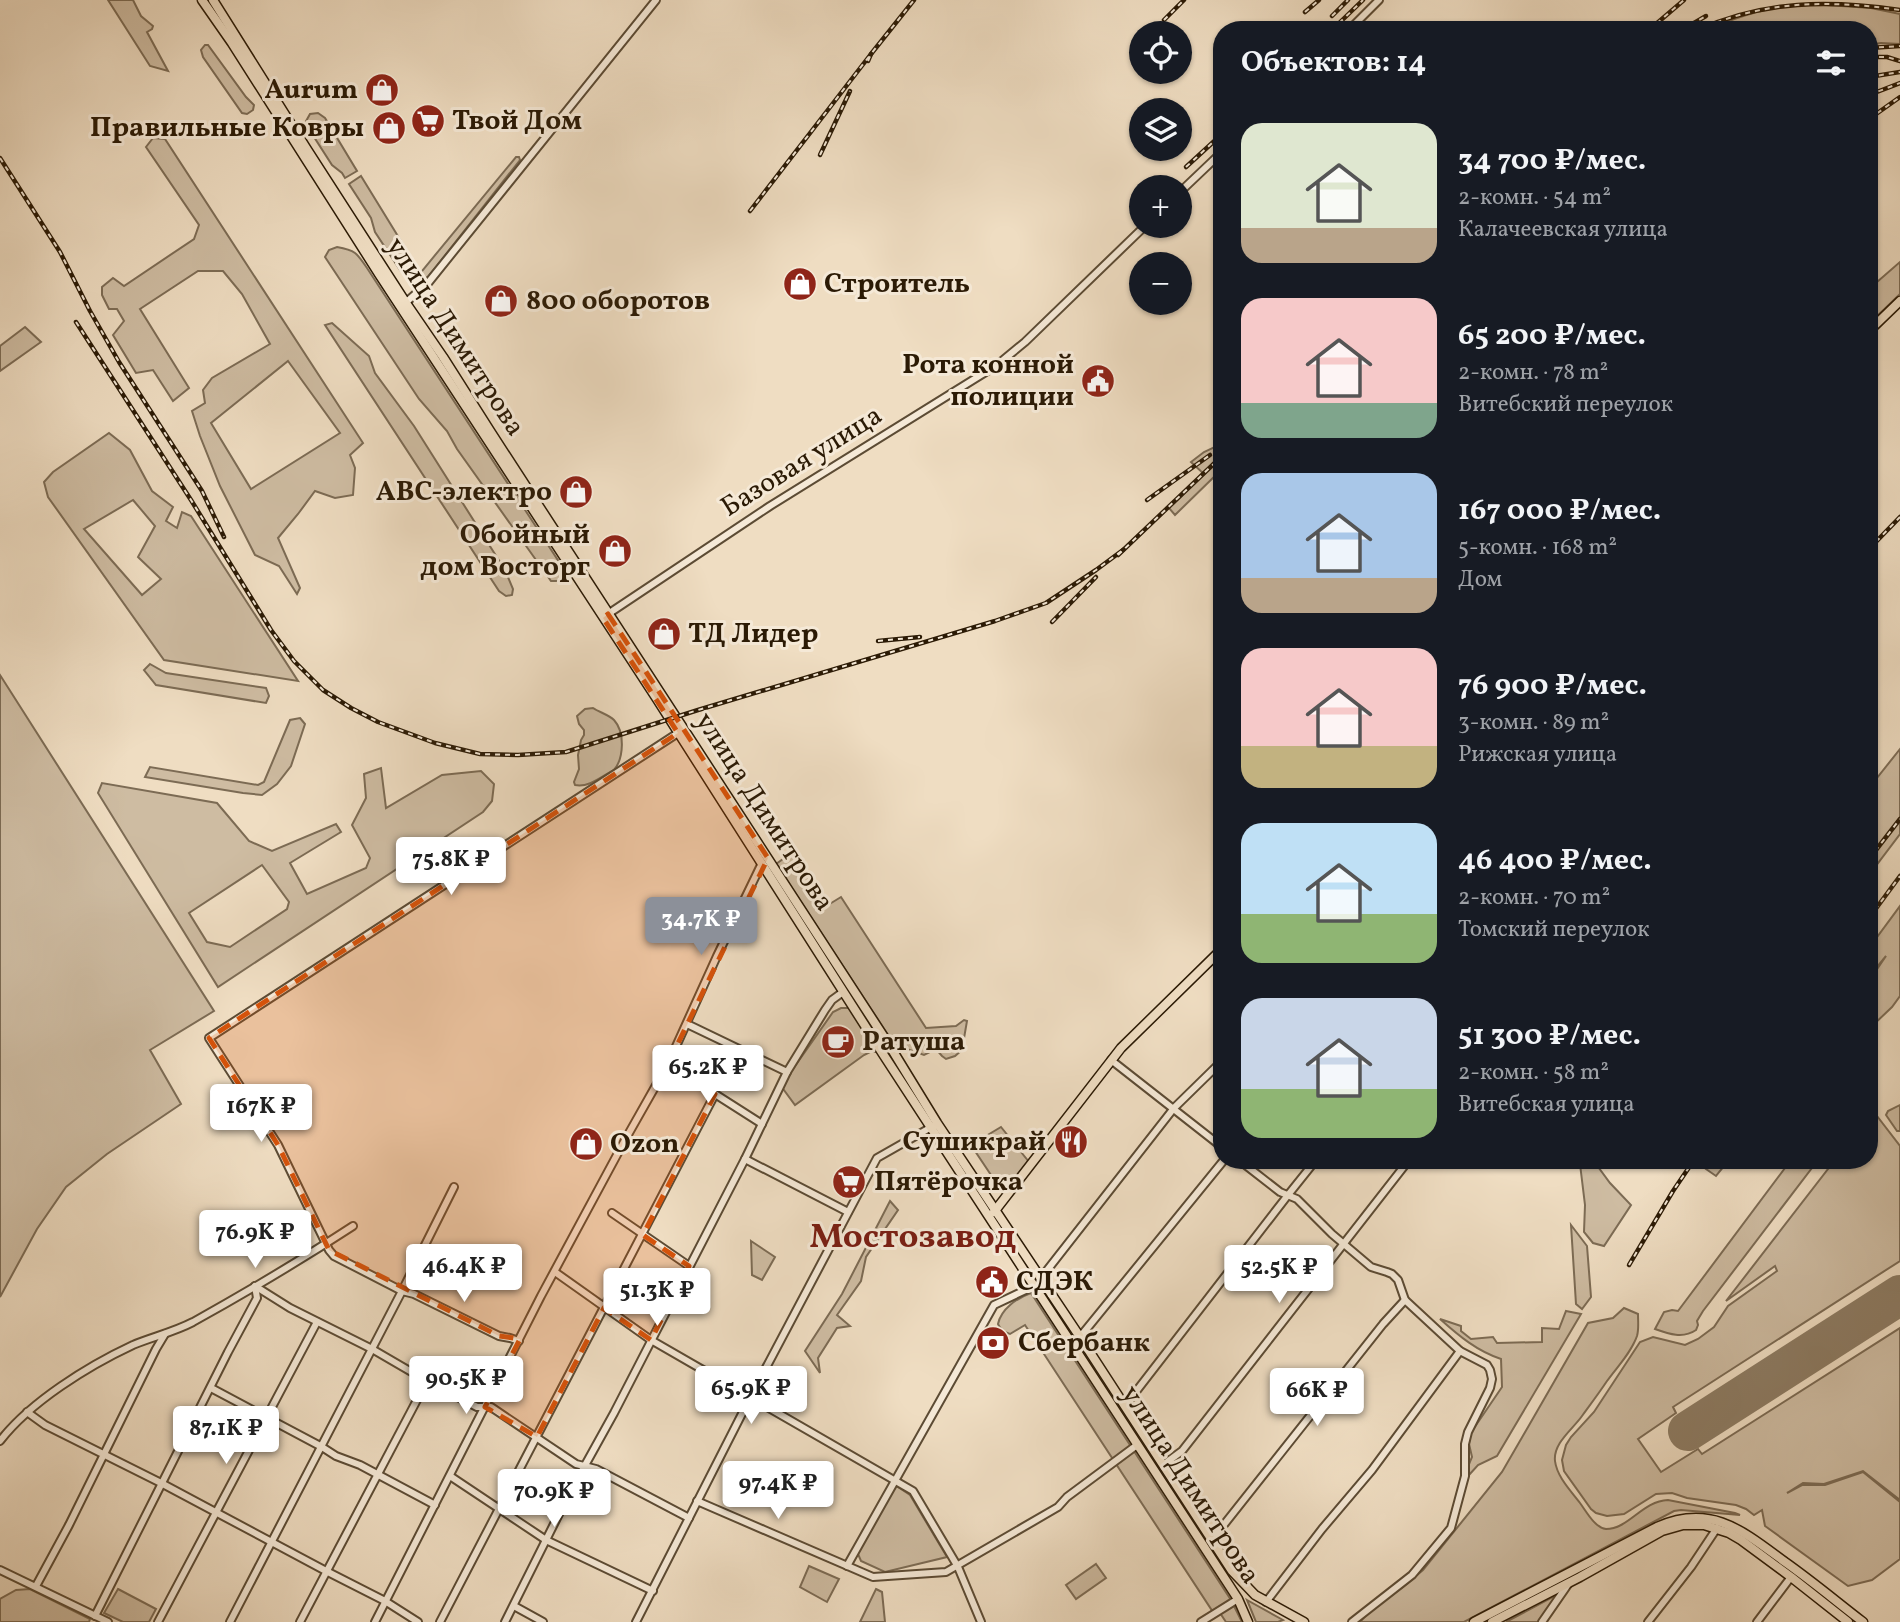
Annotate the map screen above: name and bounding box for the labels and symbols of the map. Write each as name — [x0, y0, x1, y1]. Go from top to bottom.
place label: Aurum — [264, 71, 358, 110]
shop icon: Aurum — [363, 71, 401, 109]
supermarket icon: Твой Дом — [409, 102, 447, 140]
place label: Твой Дом — [452, 102, 582, 141]
place label: Правильные Ковры — [90, 109, 364, 148]
shop icon: Правильные Ковры — [370, 109, 408, 147]
street label: улица Димитрова — [376, 230, 534, 444]
shop icon: Строитель — [781, 265, 819, 303]
place label: Строитель — [824, 265, 970, 304]
shop icon: 800 оборотов — [482, 282, 520, 320]
place label: 800 оборотов — [526, 282, 710, 321]
place label: Рота конной полиции — [902, 346, 1074, 417]
public building icon: Рота конной полиции — [1079, 362, 1117, 400]
street label: Базовая улица — [714, 397, 890, 527]
place label: АВС-электро — [376, 473, 552, 512]
shop icon: АВС-электро — [557, 473, 595, 511]
place label: Обойный дом Восторг — [420, 516, 591, 587]
shop icon: Обойный дом Восторг — [596, 532, 634, 570]
shop icon: ТД Лидер — [645, 615, 683, 653]
place label: ТД Лидер — [688, 615, 818, 654]
street label: улица Димитрова — [685, 705, 843, 919]
pin: 75.8K ₽ — [386, 838, 516, 897]
pin: 34.7K ₽ — [636, 898, 766, 957]
cafe icon: Ратуша — [819, 1023, 857, 1061]
place label: Ратуша — [862, 1023, 965, 1062]
pin: 65.2K ₽ — [643, 1046, 773, 1105]
pin: 167K ₽ — [204, 1084, 318, 1144]
place label: Сушикрай — [903, 1123, 1046, 1162]
restaurant icon: Сушикрай — [1052, 1123, 1090, 1161]
shop icon: Ozon — [567, 1125, 605, 1163]
place label: Ozon — [610, 1125, 680, 1164]
supermarket icon: Пятёрочка — [830, 1163, 868, 1201]
place label: Пятёрочка — [874, 1163, 1023, 1202]
pin: 76.9K ₽ — [190, 1210, 320, 1270]
district label: Мостозавод — [810, 1214, 1016, 1262]
pin: 46.4K ₽ — [399, 1244, 529, 1304]
pin: 52.5K ₽ — [1214, 1246, 1344, 1305]
public building icon: СДЭК — [973, 1263, 1011, 1301]
place label: СДЭК — [1016, 1263, 1093, 1302]
pin: 51.3K ₽ — [592, 1268, 722, 1328]
bank icon: Сбербанк — [974, 1324, 1012, 1362]
place label: Сбербанк — [1018, 1324, 1150, 1363]
pin: 90.5K ₽ — [401, 1356, 531, 1416]
pin: 65.9K ₽ — [686, 1366, 816, 1426]
pin: 66K ₽ — [1268, 1368, 1366, 1428]
street label: улица Димитрова — [1111, 1378, 1269, 1592]
pin: 87.1K ₽ — [161, 1406, 291, 1466]
pin: 97.4K ₽ — [713, 1462, 843, 1521]
pin: 70.9K ₽ — [489, 1470, 619, 1529]

